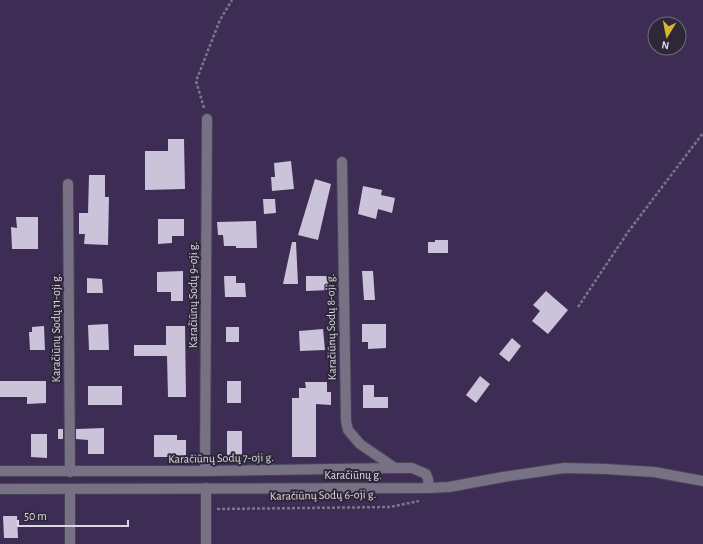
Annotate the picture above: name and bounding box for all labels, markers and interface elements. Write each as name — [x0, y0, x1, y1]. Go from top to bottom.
north arrow — [647, 16, 687, 56]
text: N — [661, 39, 670, 51]
street label: Karačiūnų Sodų 9-oji g. — [187, 242, 200, 348]
street label: Karačiūnų Sodų 11-oji g. — [50, 273, 63, 383]
street label: Karačiūnų Sodų 8-oji g. — [324, 274, 339, 380]
street label: Karačiūnų Sodų 7-oji g. — [168, 451, 274, 466]
street label: Karačiūnų g. — [324, 469, 382, 481]
street label: Karačiūnų Sodų 6-oji g. — [270, 488, 376, 503]
scale bar — [18, 502, 128, 528]
text: 50 m — [24, 510, 47, 522]

